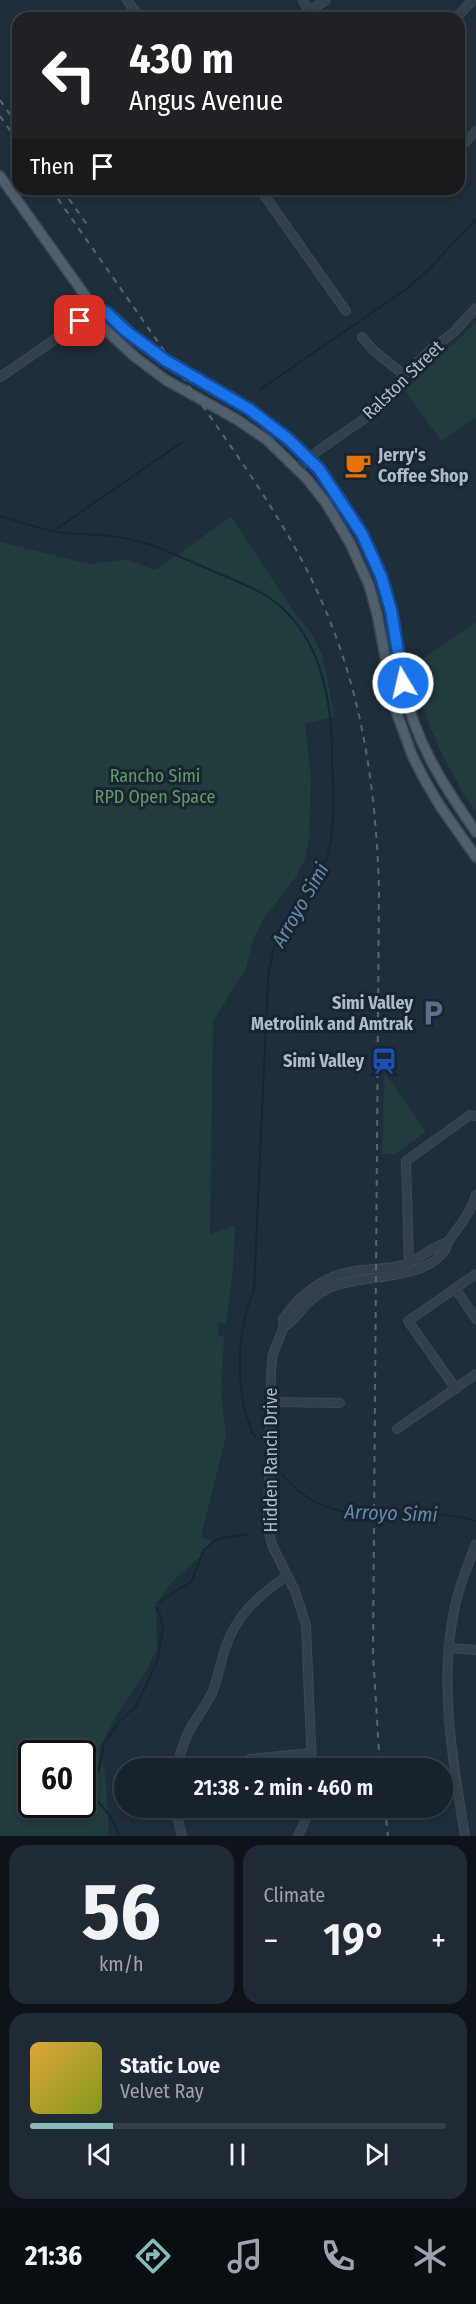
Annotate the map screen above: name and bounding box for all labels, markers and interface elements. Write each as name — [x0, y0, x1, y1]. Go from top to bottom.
text: 430 m — [129, 34, 234, 84]
icon: left — [30, 36, 108, 114]
text: Angus Avenue — [129, 85, 283, 117]
icon: arrive — [86, 150, 119, 183]
text: Then — [30, 153, 74, 180]
pin — [54, 295, 105, 346]
icon: arrive — [63, 304, 96, 337]
street label: Ralston Street — [358, 336, 448, 424]
place label: Jerry's Coffee Shop — [377, 444, 469, 487]
cafe icon: Jerry's Coffee Shop — [343, 450, 373, 480]
position arrow — [371, 651, 435, 715]
park label: Rancho Simi RPD Open Space — [95, 765, 216, 808]
water label: Arroyo Simi — [266, 859, 334, 952]
place label: Simi Valley Metrolink and Amtrak — [251, 992, 414, 1035]
parking icon: Simi Valley Metrolink and Amtrak — [418, 998, 448, 1028]
station icon: Simi Valley — [369, 1046, 399, 1076]
place label: Simi Valley — [283, 1050, 364, 1072]
street label: Hidden Ranch Drive — [260, 1387, 282, 1532]
water label: Arroyo Simi — [343, 1499, 438, 1527]
speed limit sign: 60 — [18, 1740, 96, 1818]
text: 21:38 · 2 min · 460 m — [194, 1774, 373, 1801]
text: 56 — [82, 1866, 161, 1960]
text: Climate — [264, 1883, 325, 1907]
text: 19° — [323, 1913, 386, 1967]
text: − — [264, 1921, 278, 1961]
text: + — [431, 1921, 446, 1961]
text: km/h — [99, 1952, 144, 1976]
text: Static Love — [120, 2052, 220, 2079]
text: Velvet Ray — [120, 2079, 204, 2103]
icon: previous — [83, 2138, 116, 2171]
icon: pause — [221, 2138, 254, 2171]
icon: next — [360, 2138, 393, 2171]
icon: directions — [132, 2235, 174, 2277]
icon: music — [224, 2235, 266, 2277]
icon: phone — [317, 2235, 359, 2277]
icon: climate — [409, 2235, 451, 2277]
text: 21:36 — [25, 2240, 82, 2272]

